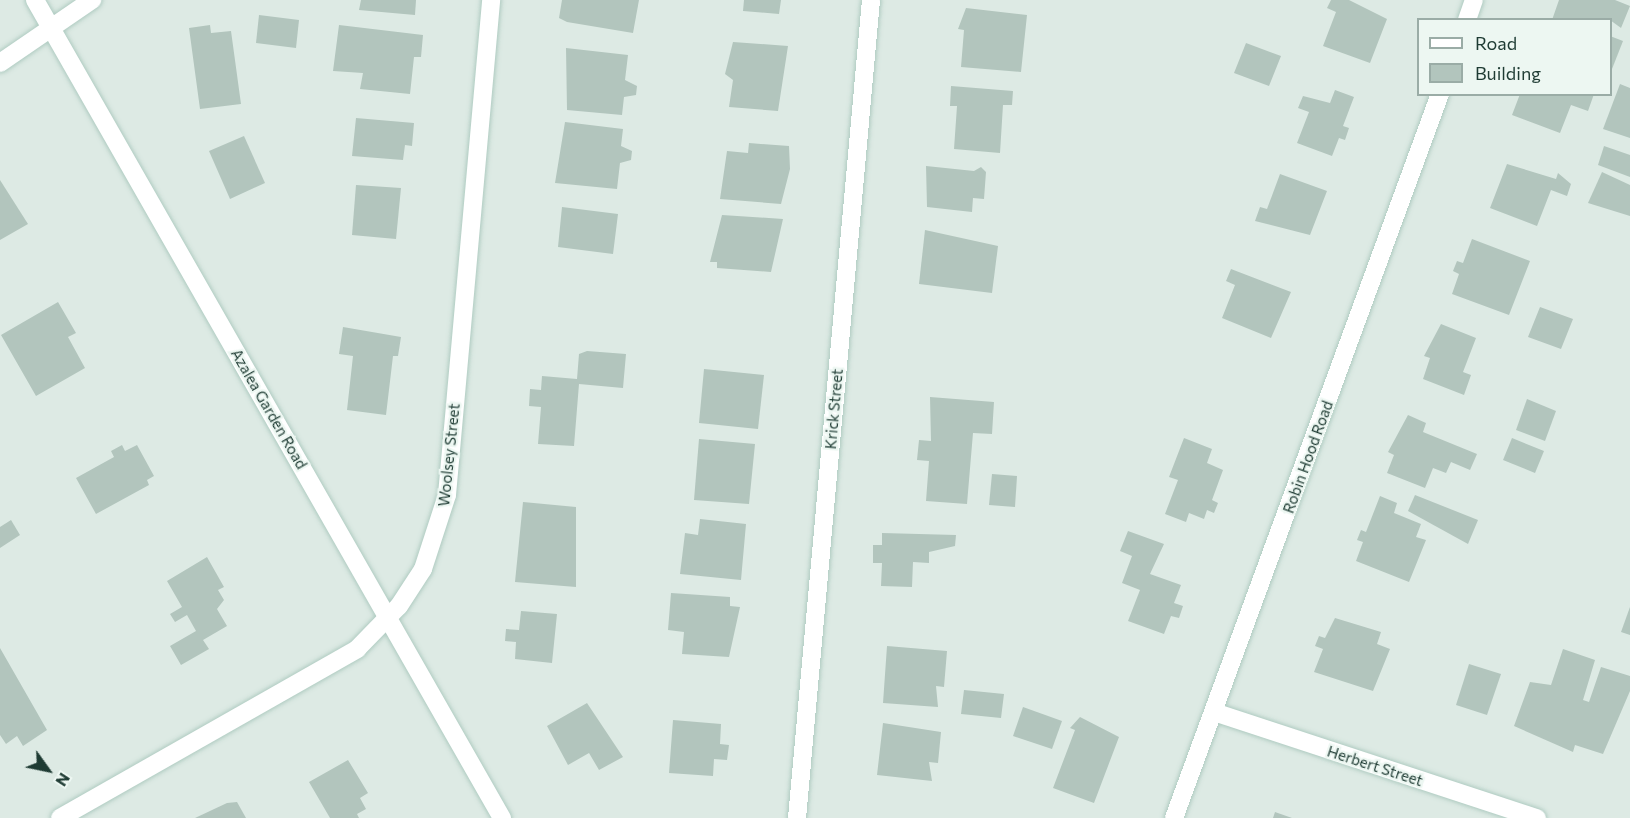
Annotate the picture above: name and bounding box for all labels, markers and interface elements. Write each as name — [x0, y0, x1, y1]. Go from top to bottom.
legend — [1417, 18, 1612, 96]
text: Road — [1475, 32, 1517, 54]
text: Building — [1475, 62, 1541, 84]
street label: Azalea Garden Road — [227, 346, 311, 472]
street label: Krick Street — [822, 368, 846, 450]
street label: Robin Hood Road — [1279, 398, 1337, 516]
street label: Woolsey Street — [435, 403, 463, 507]
north arrow — [18, 740, 78, 800]
street label: Herbert Street — [1325, 742, 1425, 790]
text: N — [52, 770, 75, 790]

